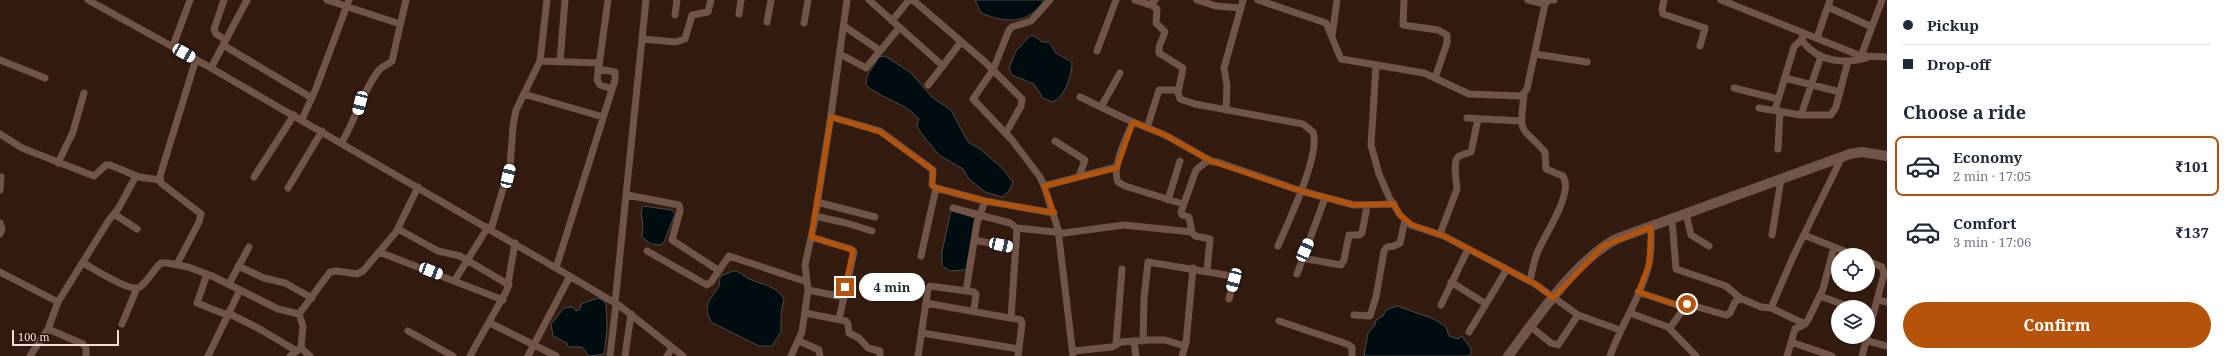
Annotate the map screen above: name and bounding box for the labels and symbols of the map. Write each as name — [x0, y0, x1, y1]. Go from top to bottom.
car — [171, 42, 197, 64]
car — [351, 90, 369, 116]
car — [499, 163, 517, 189]
car — [988, 237, 1014, 253]
car — [1295, 237, 1315, 263]
car — [418, 261, 444, 281]
car — [1225, 267, 1243, 293]
callout: 4 min — [859, 273, 925, 301]
route end — [836, 278, 854, 296]
route start — [1678, 295, 1696, 313]
scale bar — [12, 328, 119, 347]

